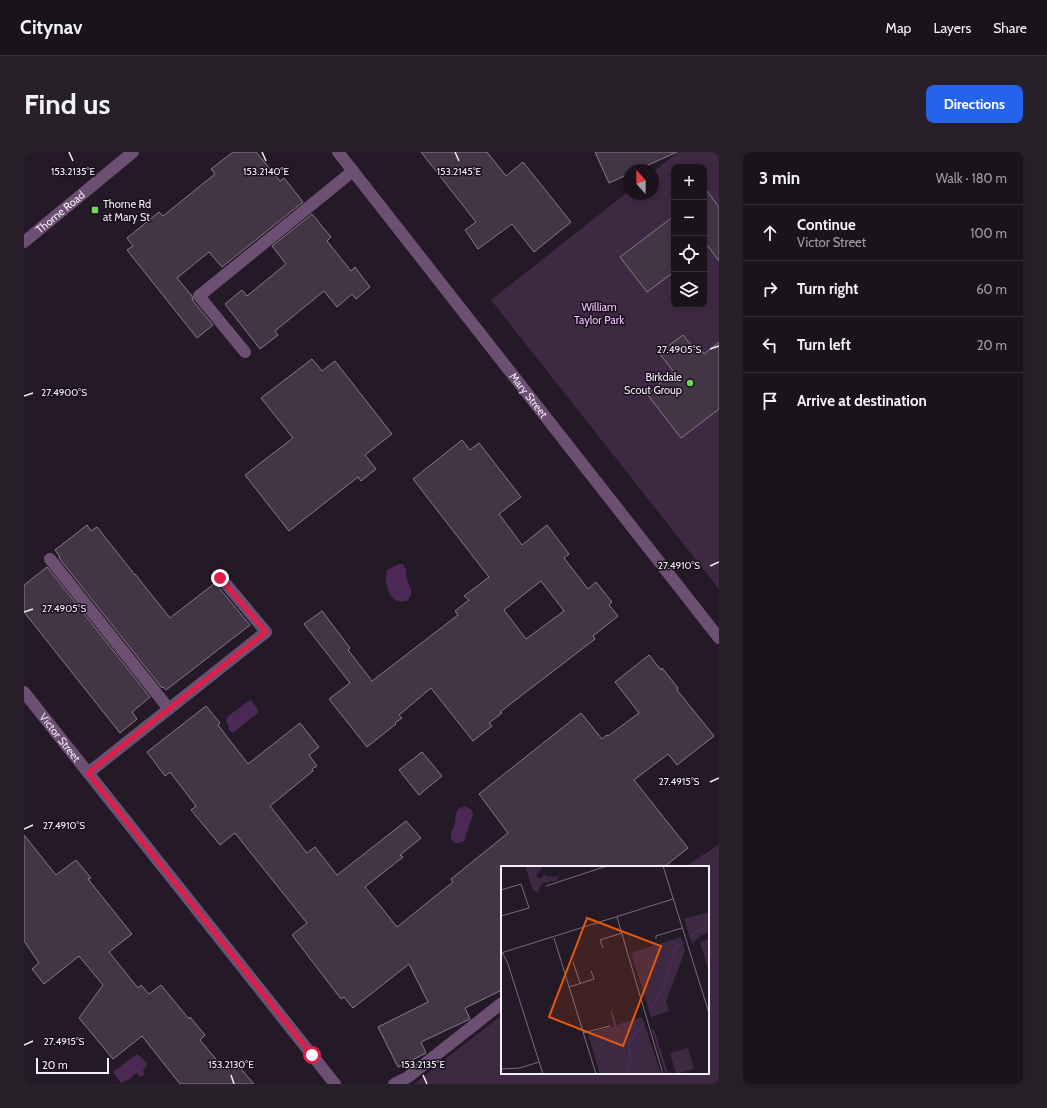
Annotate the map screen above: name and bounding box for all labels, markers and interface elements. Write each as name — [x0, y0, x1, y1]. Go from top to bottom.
text: Citynav — [20, 16, 82, 39]
text: Map — [886, 19, 911, 37]
text: Layers — [933, 19, 971, 37]
text: Share — [993, 19, 1027, 37]
button: Directions — [926, 85, 1023, 123]
text: Find us — [24, 87, 110, 121]
north arrow — [623, 164, 659, 200]
map controls — [671, 164, 707, 308]
button: + — [671, 164, 707, 200]
text: 153.2135°E — [51, 165, 95, 178]
text: 153.2140°E — [243, 165, 289, 178]
text: 153.2145°E — [437, 165, 482, 178]
text: 3 min — [759, 168, 800, 188]
text: Walk · 180 m — [936, 170, 1007, 186]
street label: Thorne Road — [33, 188, 88, 236]
place label: Thorne Rd at Mary St — [103, 197, 151, 224]
button: − — [671, 200, 707, 236]
marker: Thorne Rd at Mary St — [90, 205, 100, 215]
text: Continue — [797, 216, 856, 234]
icon: ahead — [759, 222, 781, 244]
text: 100 m — [970, 225, 1007, 241]
text: Victor Street — [797, 234, 866, 250]
button: locate — [671, 236, 707, 272]
button: layers — [671, 272, 707, 308]
icon: right — [759, 278, 781, 300]
text: Turn right — [797, 280, 858, 298]
text: 60 m — [976, 281, 1007, 297]
park label: William Taylor Park — [574, 300, 624, 327]
icon: left — [759, 334, 781, 356]
text: Turn left — [797, 336, 851, 354]
text: 20 m — [977, 337, 1007, 353]
text: 27.4905°S — [657, 343, 701, 356]
street label: Mary Street — [506, 370, 551, 421]
place label: Birkdale Scout Group — [624, 370, 682, 397]
marker: Birkdale Scout Group — [685, 378, 695, 388]
text: 27.4900°S — [41, 386, 87, 399]
icon: arrive — [759, 390, 781, 412]
text: Arrive at destination — [797, 392, 927, 410]
text: 27.4910°S — [658, 559, 700, 572]
route end — [211, 569, 229, 587]
text: 27.4905°S — [42, 602, 86, 615]
street label: Victor Street — [36, 710, 84, 765]
text: 27.4915°S — [659, 775, 700, 788]
text: 27.4910°S — [43, 819, 85, 832]
inset map — [501, 866, 709, 1074]
text: 27.4915°S — [44, 1035, 85, 1048]
route start — [303, 1046, 321, 1064]
scale bar — [36, 1056, 109, 1075]
text: 20 m — [42, 1058, 68, 1072]
text: 153.2130°E — [208, 1058, 254, 1071]
text: 153.2135°E — [401, 1058, 445, 1071]

